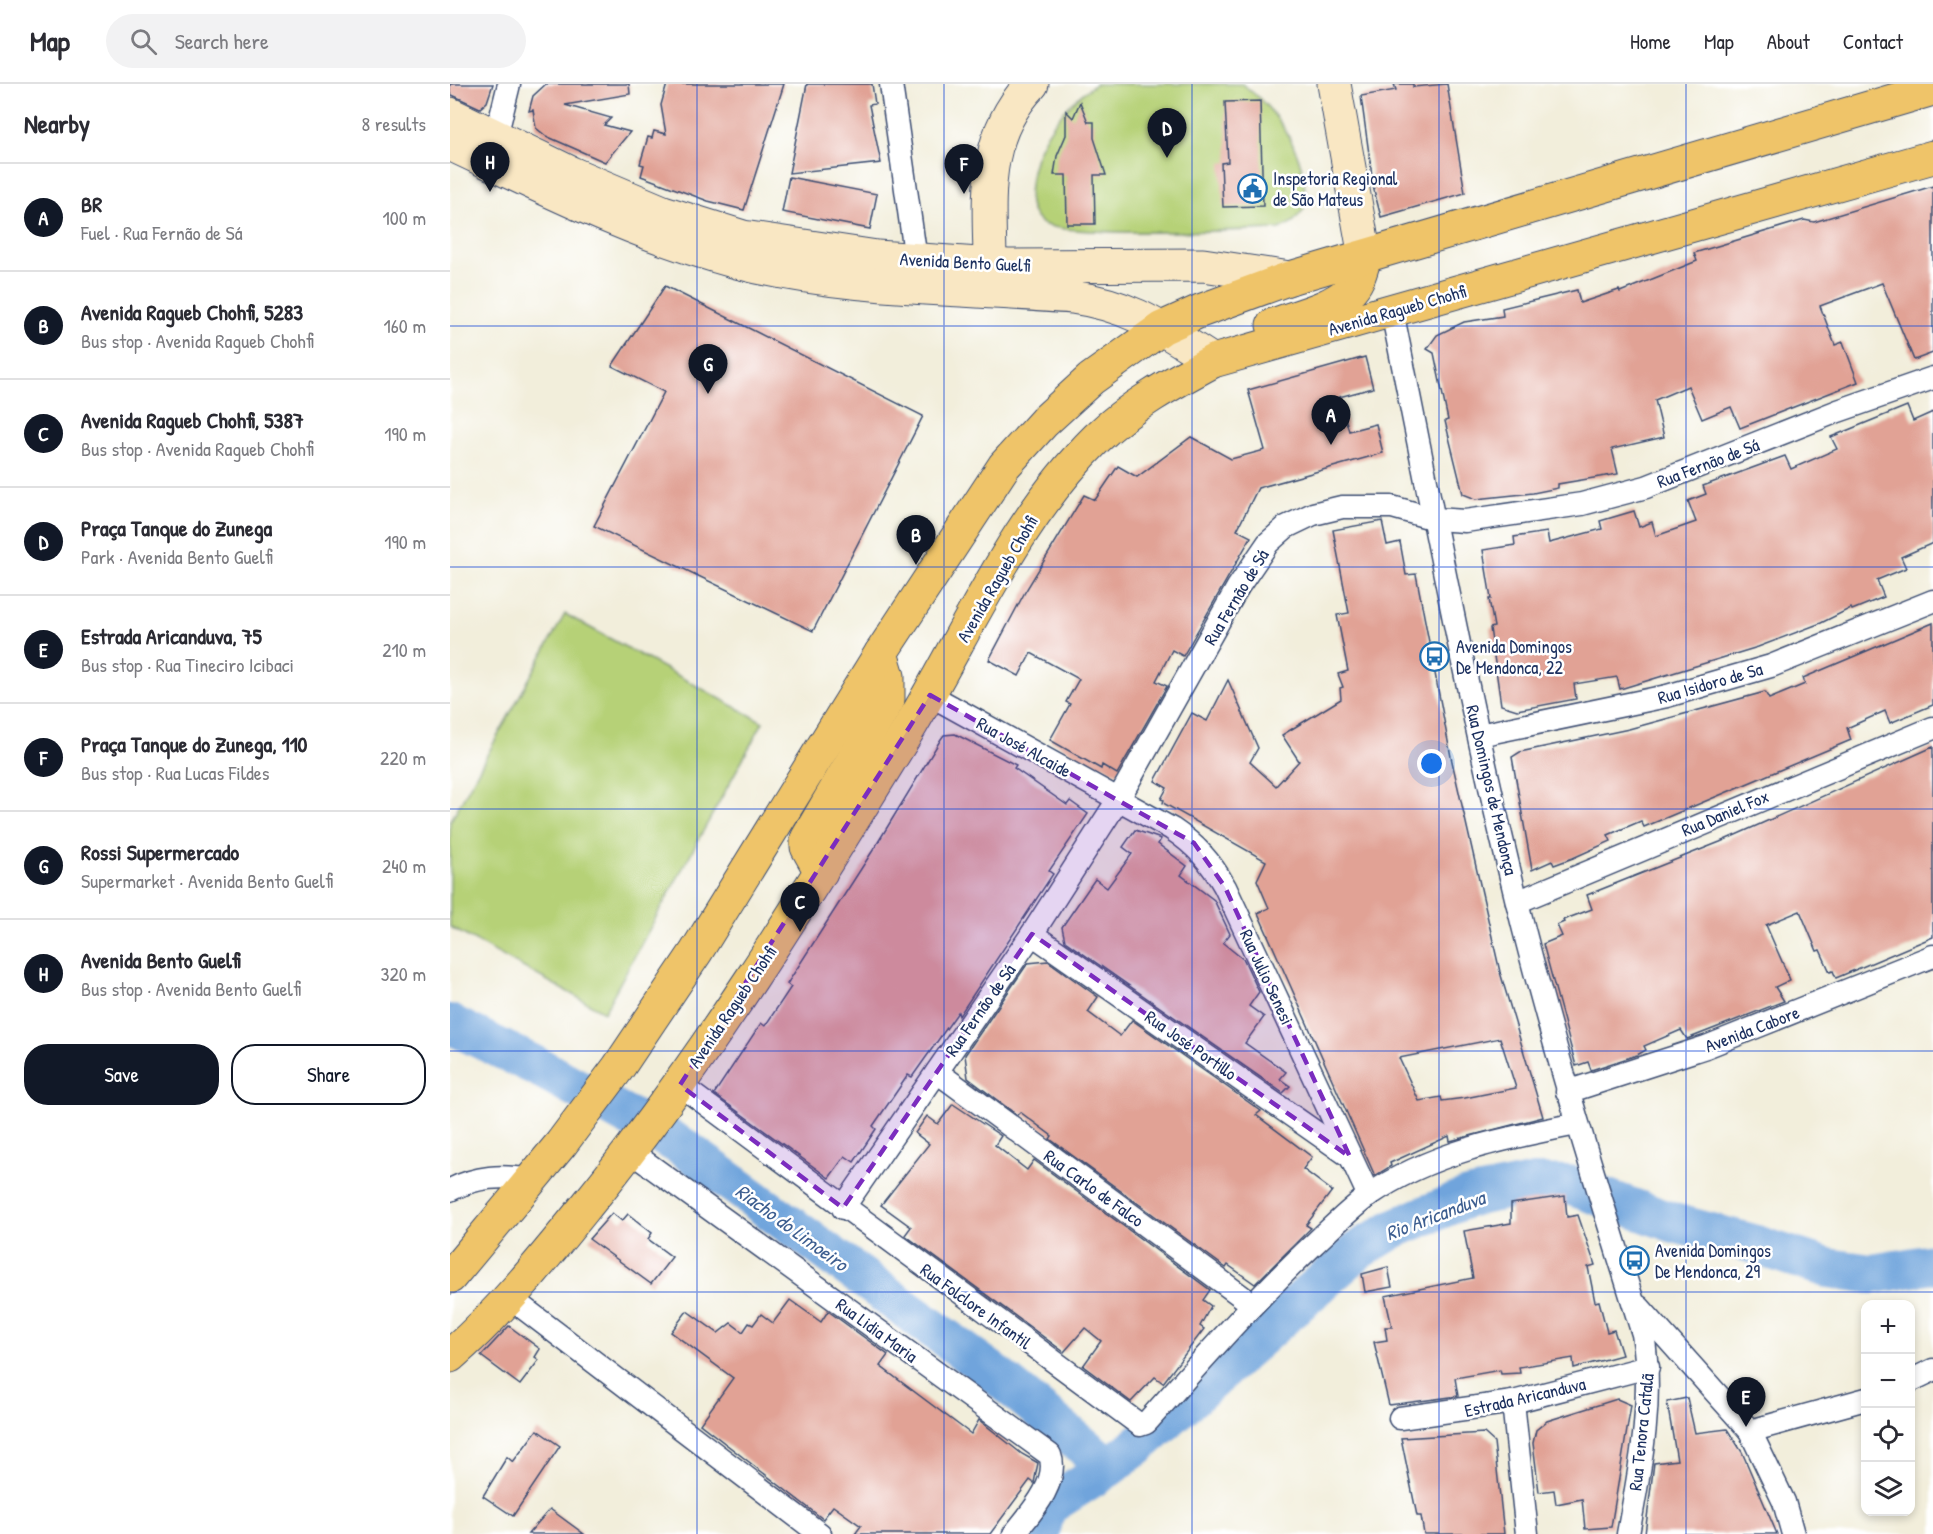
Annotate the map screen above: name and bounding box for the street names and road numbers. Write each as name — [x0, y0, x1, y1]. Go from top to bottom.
street label: Avenida Bento Guelfi — [899, 246, 1032, 278]
street label: Avenida Ragueb Chohfi — [1325, 278, 1470, 342]
street label: Rua Fernão de Sá — [1653, 432, 1763, 494]
street label: Avenida Ragueb Chohfi — [951, 511, 1044, 647]
street label: Rua Fernão de Sá — [1198, 544, 1274, 650]
street label: Rua Isidoro de Sa — [1655, 656, 1765, 710]
street label: Rua Domingos de Mendonça — [1460, 702, 1524, 878]
street label: Rua José Alcaide — [972, 711, 1076, 783]
street label: Rua Daniel Fox — [1678, 783, 1772, 843]
street label: Rua Julio Senesi — [1234, 925, 1300, 1029]
street label: Avenida Ragueb Chohfi — [682, 940, 783, 1073]
street label: Rua Fernão de Sá — [939, 959, 1021, 1061]
street label: Avenida Cabore — [1701, 1000, 1803, 1058]
street label: Rua José Portillo — [1140, 1004, 1242, 1086]
street label: Rua Carlo de Falco — [1039, 1143, 1149, 1233]
street label: Rua Folclore Infantil — [915, 1257, 1037, 1355]
street label: Rua Lidia Maria — [831, 1292, 923, 1368]
street label: Estrada Aricanduva — [1462, 1371, 1588, 1423]
street label: Rua Tenora Catalã — [1622, 1372, 1660, 1492]

